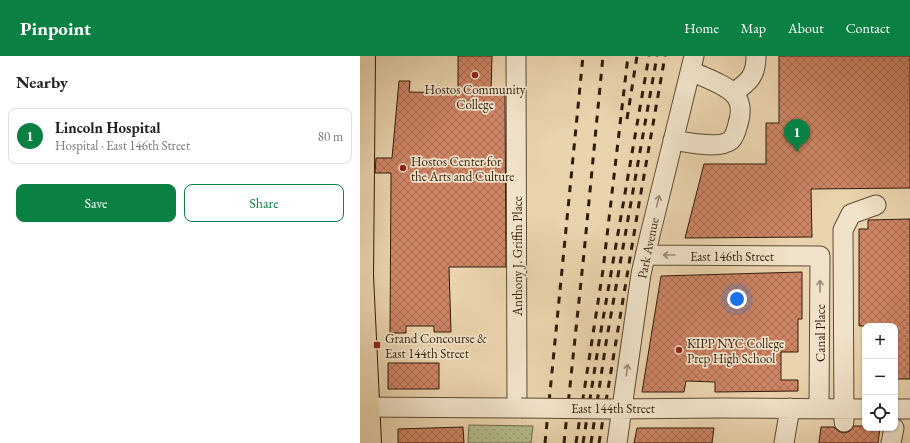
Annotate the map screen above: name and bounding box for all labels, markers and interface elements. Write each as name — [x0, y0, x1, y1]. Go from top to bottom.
text: Pinpoint — [20, 16, 91, 41]
text: Home — [684, 19, 719, 37]
text: Map — [741, 19, 766, 37]
text: About — [788, 19, 824, 37]
text: Contact — [846, 19, 890, 37]
marker: Hostos Community College — [470, 70, 480, 80]
text: Nearby — [16, 71, 68, 93]
place label: Hostos Community College — [424, 81, 526, 113]
text: Lincoln Hospital — [55, 118, 161, 137]
pin: 1 — [784, 119, 810, 152]
text: 1 — [27, 128, 33, 145]
text: 80 m — [318, 128, 343, 145]
text: Hospital · East 146th Street — [55, 137, 190, 154]
place label: Hostos Center for the Arts and Culture — [411, 153, 514, 185]
marker: Hostos Center for the Arts and Culture — [398, 163, 408, 173]
button: Save — [16, 184, 176, 222]
button: Share — [184, 184, 344, 222]
one-way arrow — [655, 194, 663, 207]
street label: Anthony J. Griffin Place — [509, 196, 526, 317]
street label: Park Avenue — [633, 216, 663, 280]
street label: East 146th Street — [690, 248, 774, 265]
one-way arrow — [663, 251, 676, 259]
one-way arrow — [816, 280, 824, 293]
your location — [727, 289, 747, 309]
street label: Canal Place — [812, 304, 829, 362]
map controls — [862, 323, 898, 431]
button: + — [862, 323, 898, 359]
place label: Grand Concourse & East 144th Street — [385, 330, 487, 362]
place label: KIPP NYC College Prep High School — [687, 335, 784, 367]
marker: Grand Concourse & East 144th Street — [372, 340, 382, 350]
marker: KIPP NYC College Prep High School — [674, 345, 684, 355]
button: − — [862, 359, 898, 395]
one-way arrow — [623, 364, 631, 377]
button: locate — [862, 395, 898, 431]
street label: East 144th Street — [571, 400, 655, 417]

